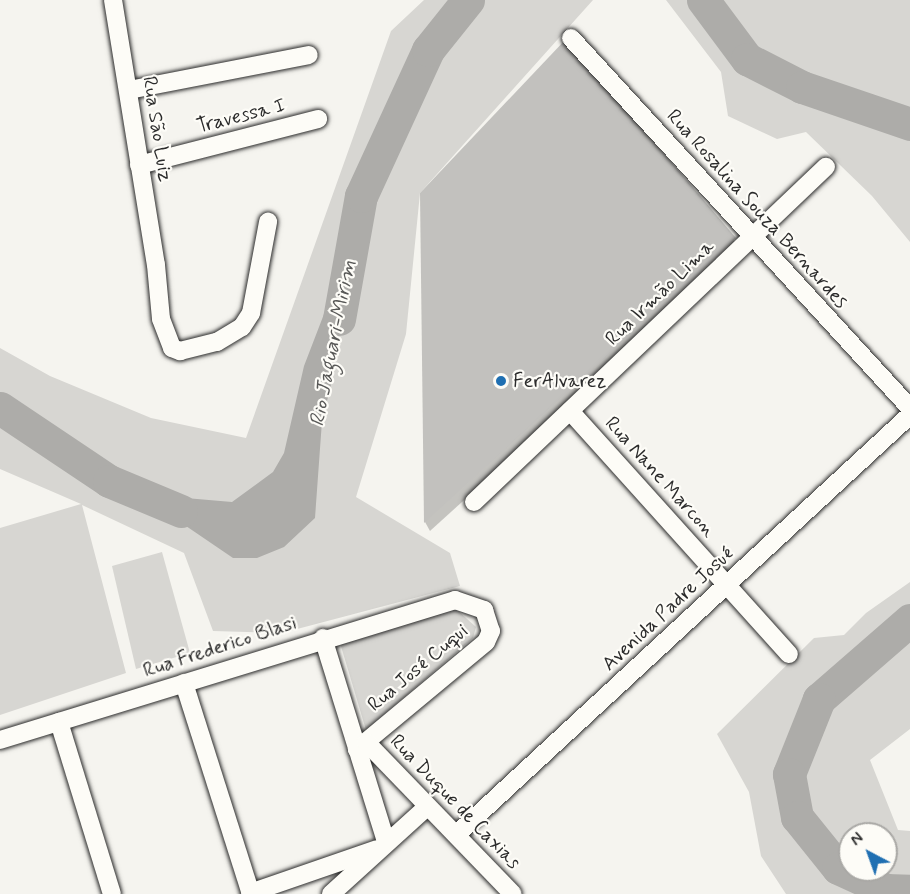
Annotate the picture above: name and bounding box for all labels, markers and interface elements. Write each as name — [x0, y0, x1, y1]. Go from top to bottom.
street label: Rua São Luiz — [137, 74, 177, 184]
street label: Travessa I — [194, 93, 288, 139]
street label: Rua Rosalina Souza Bernardes — [662, 105, 852, 313]
street label: Rua Irmão Lima — [600, 234, 720, 352]
water label: Rio Jaguari-Mirim — [305, 258, 361, 428]
place label: FerAlvarez — [513, 369, 606, 393]
marker: FerAlvarez — [494, 374, 508, 388]
street label: Rua Nane Marcon — [602, 414, 718, 540]
street label: Avenida Padre Josué — [597, 542, 739, 676]
street label: Rua Frederico Blasi — [141, 611, 299, 683]
street label: Rua José Cuqui — [363, 619, 473, 717]
street label: Rua Duque de Caxias — [386, 731, 524, 873]
north arrow — [838, 822, 898, 882]
text: N — [846, 828, 868, 851]

